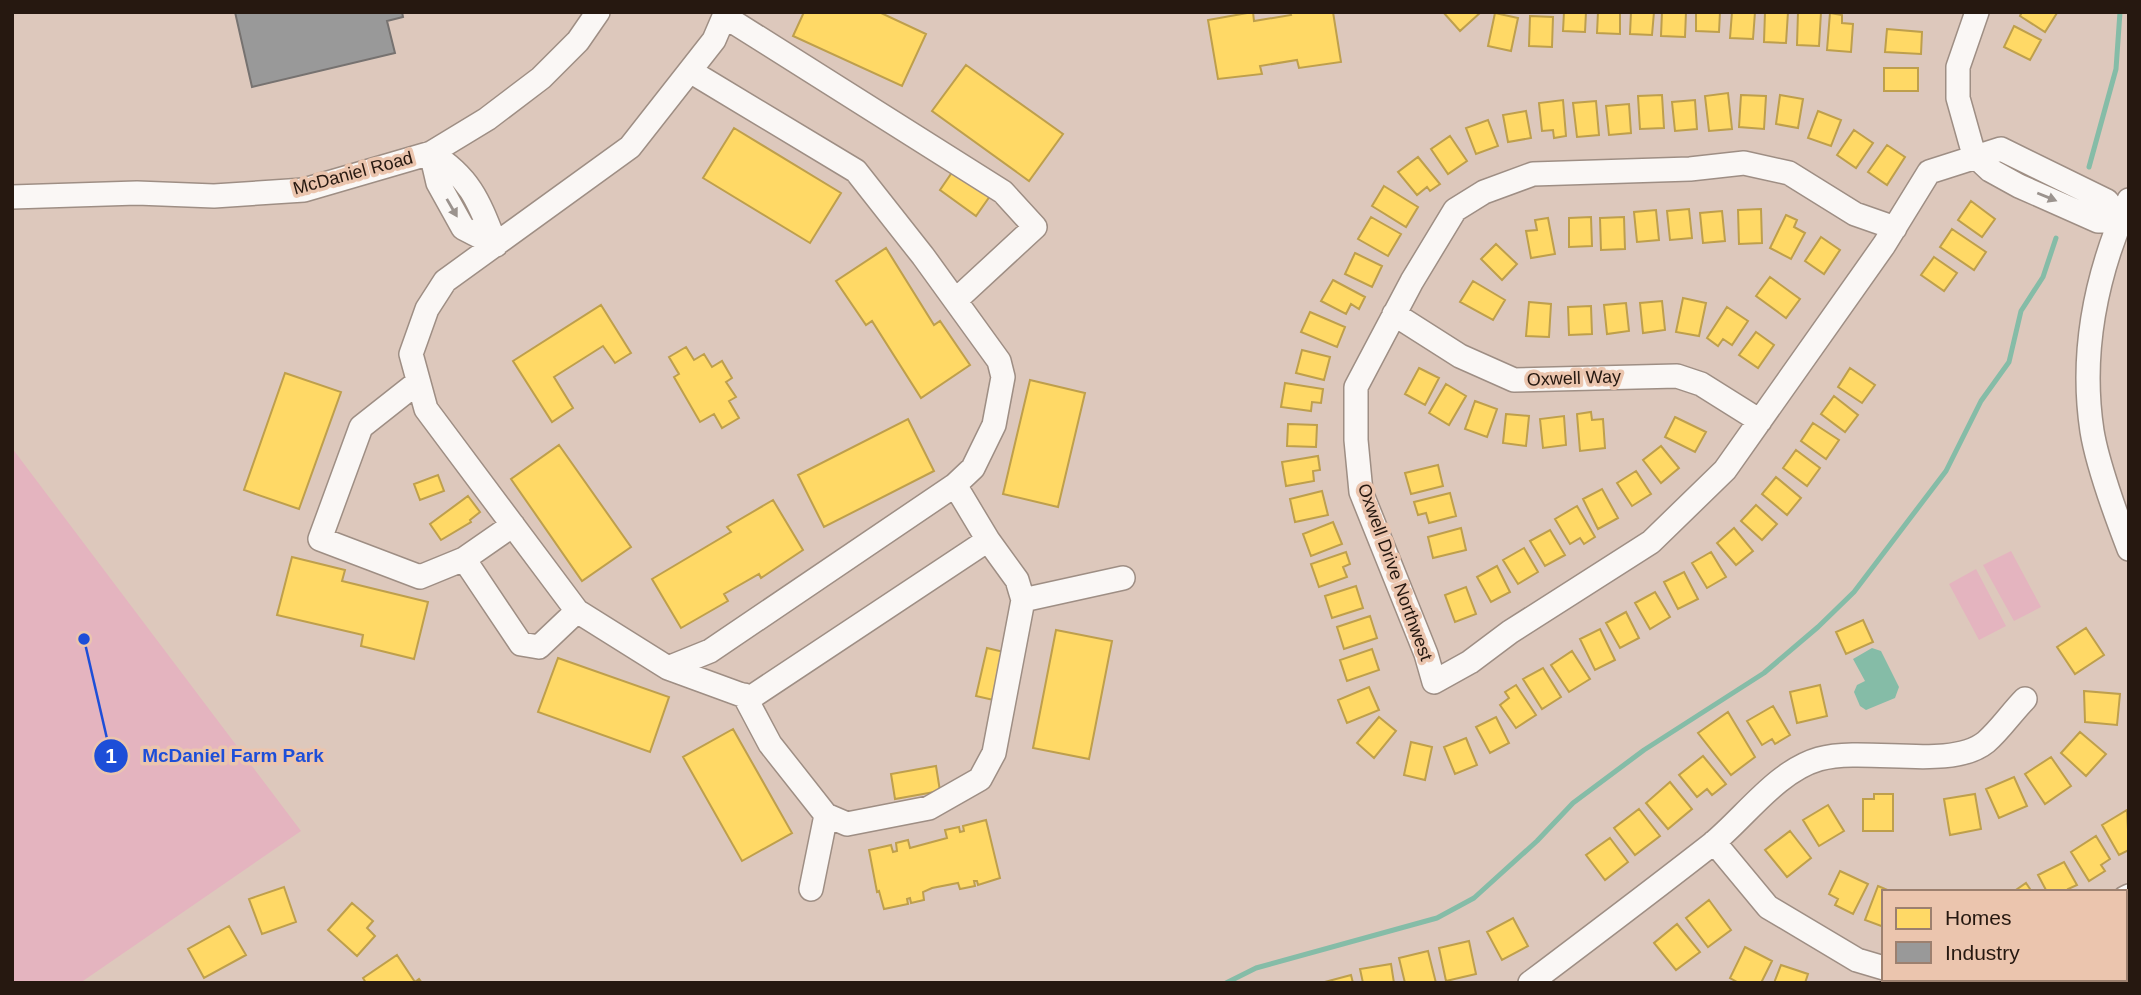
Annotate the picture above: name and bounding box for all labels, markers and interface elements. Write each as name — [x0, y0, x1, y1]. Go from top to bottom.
street label: McDaniel Road — [291, 147, 415, 199]
one-way arrow — [2037, 192, 2058, 203]
one-way arrow — [446, 198, 458, 218]
street label: Oxwell Way — [1527, 366, 1621, 390]
street label: Oxwell Drive Northwest — [1354, 481, 1436, 663]
callout: McDaniel Farm Park — [93, 736, 338, 776]
text: 1 — [105, 744, 117, 767]
text: McDaniel Farm Park — [142, 745, 324, 766]
legend — [1882, 890, 2127, 981]
text: Homes — [1945, 906, 2012, 929]
text: Industry — [1945, 941, 2020, 964]

